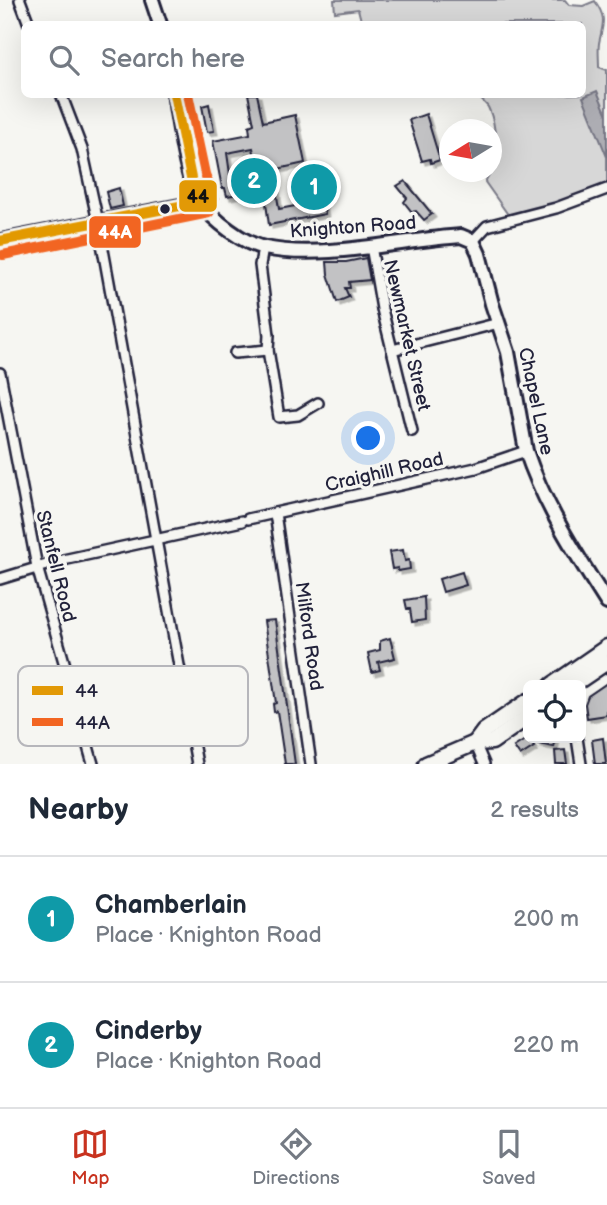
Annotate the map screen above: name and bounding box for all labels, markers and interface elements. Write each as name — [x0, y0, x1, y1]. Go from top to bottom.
search box — [21, 21, 586, 98]
icon: search — [45, 41, 83, 79]
text: Search here — [101, 44, 245, 75]
north arrow — [439, 119, 502, 182]
pin: 2 — [231, 155, 277, 207]
pin: 1 — [291, 161, 337, 213]
line badge: 44 — [178, 179, 218, 213]
text: 44 — [187, 186, 209, 209]
unlabelled marker — [158, 202, 172, 216]
street label: Knighton Road — [289, 212, 417, 243]
line badge: 44A — [88, 215, 142, 249]
text: 44A — [98, 222, 132, 245]
street label: Newmarket Street — [378, 257, 435, 413]
street label: Chapel Lane — [513, 345, 558, 457]
your location — [351, 421, 385, 455]
street label: Craighill Road — [323, 448, 446, 497]
street label: Stanfell Road — [31, 508, 81, 625]
street label: Milford Road — [290, 580, 328, 692]
legend — [18, 666, 248, 746]
text: 44 — [75, 680, 99, 703]
map controls — [523, 680, 586, 743]
button: locate — [523, 680, 586, 743]
text: 44A — [75, 712, 110, 735]
text: Nearby — [28, 792, 128, 828]
text: 2 results — [490, 796, 579, 824]
text: Chamberlain — [95, 890, 247, 921]
text: 1 — [46, 905, 56, 933]
text: 200 m — [513, 905, 579, 933]
text: Place · Knighton Road — [95, 921, 322, 949]
text: Cinderby — [95, 1016, 202, 1047]
text: 2 — [44, 1031, 58, 1059]
text: 220 m — [513, 1031, 579, 1059]
text: Place · Knighton Road — [95, 1047, 322, 1075]
tab: Map — [71, 1125, 110, 1190]
tab: Directions — [252, 1125, 340, 1190]
tab: Saved — [482, 1125, 536, 1190]

